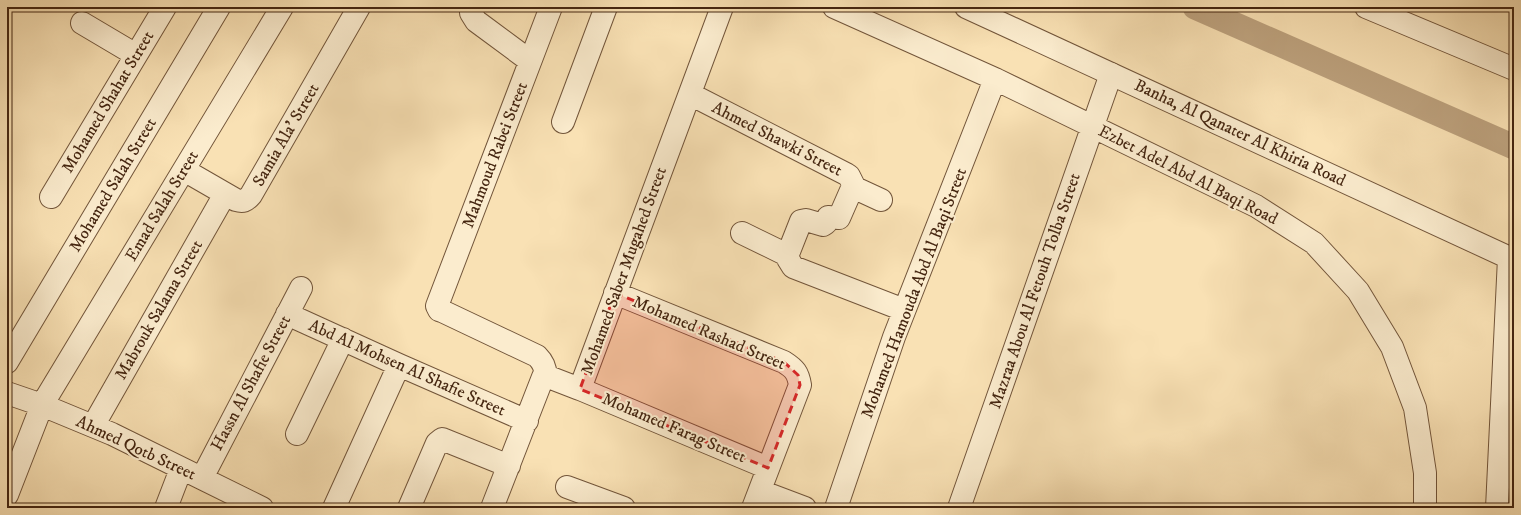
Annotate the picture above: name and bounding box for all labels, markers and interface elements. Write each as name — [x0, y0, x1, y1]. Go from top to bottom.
street label: Mohamed Shahat Street — [57, 26, 159, 177]
street label: Banha, Al Qanater Al Khiria Road — [1131, 74, 1350, 192]
street label: Mahmoud Rabei Street — [457, 78, 533, 231]
street label: Samia Ala' Street — [248, 79, 325, 190]
street label: Ahmed Shawki Street — [708, 97, 847, 182]
street label: Mohamed Salah Street — [64, 113, 162, 256]
street label: Ezbet Adel Abd Al Baqi Road — [1095, 120, 1282, 230]
street label: Emad Salah Street — [120, 146, 204, 265]
street label: Mohamed Saber Mugahed Street — [576, 163, 672, 378]
street label: Mohamed Hamouda Abd Al Baqi Street — [856, 164, 972, 421]
street label: Mazraa Abou Al Fetouh Tolba Street — [984, 170, 1086, 412]
street label: Mabrouk Salama Street — [110, 236, 208, 384]
street label: Mohamed Rashad Street — [629, 291, 789, 375]
street label: Hassn Al Shafie Street — [206, 311, 296, 455]
street label: Abd Al Mohsen Al Shafie Street — [305, 315, 509, 422]
street label: Mohamed Farag Street — [599, 388, 750, 468]
street label: Ahmed Qotb Street — [73, 411, 200, 486]

